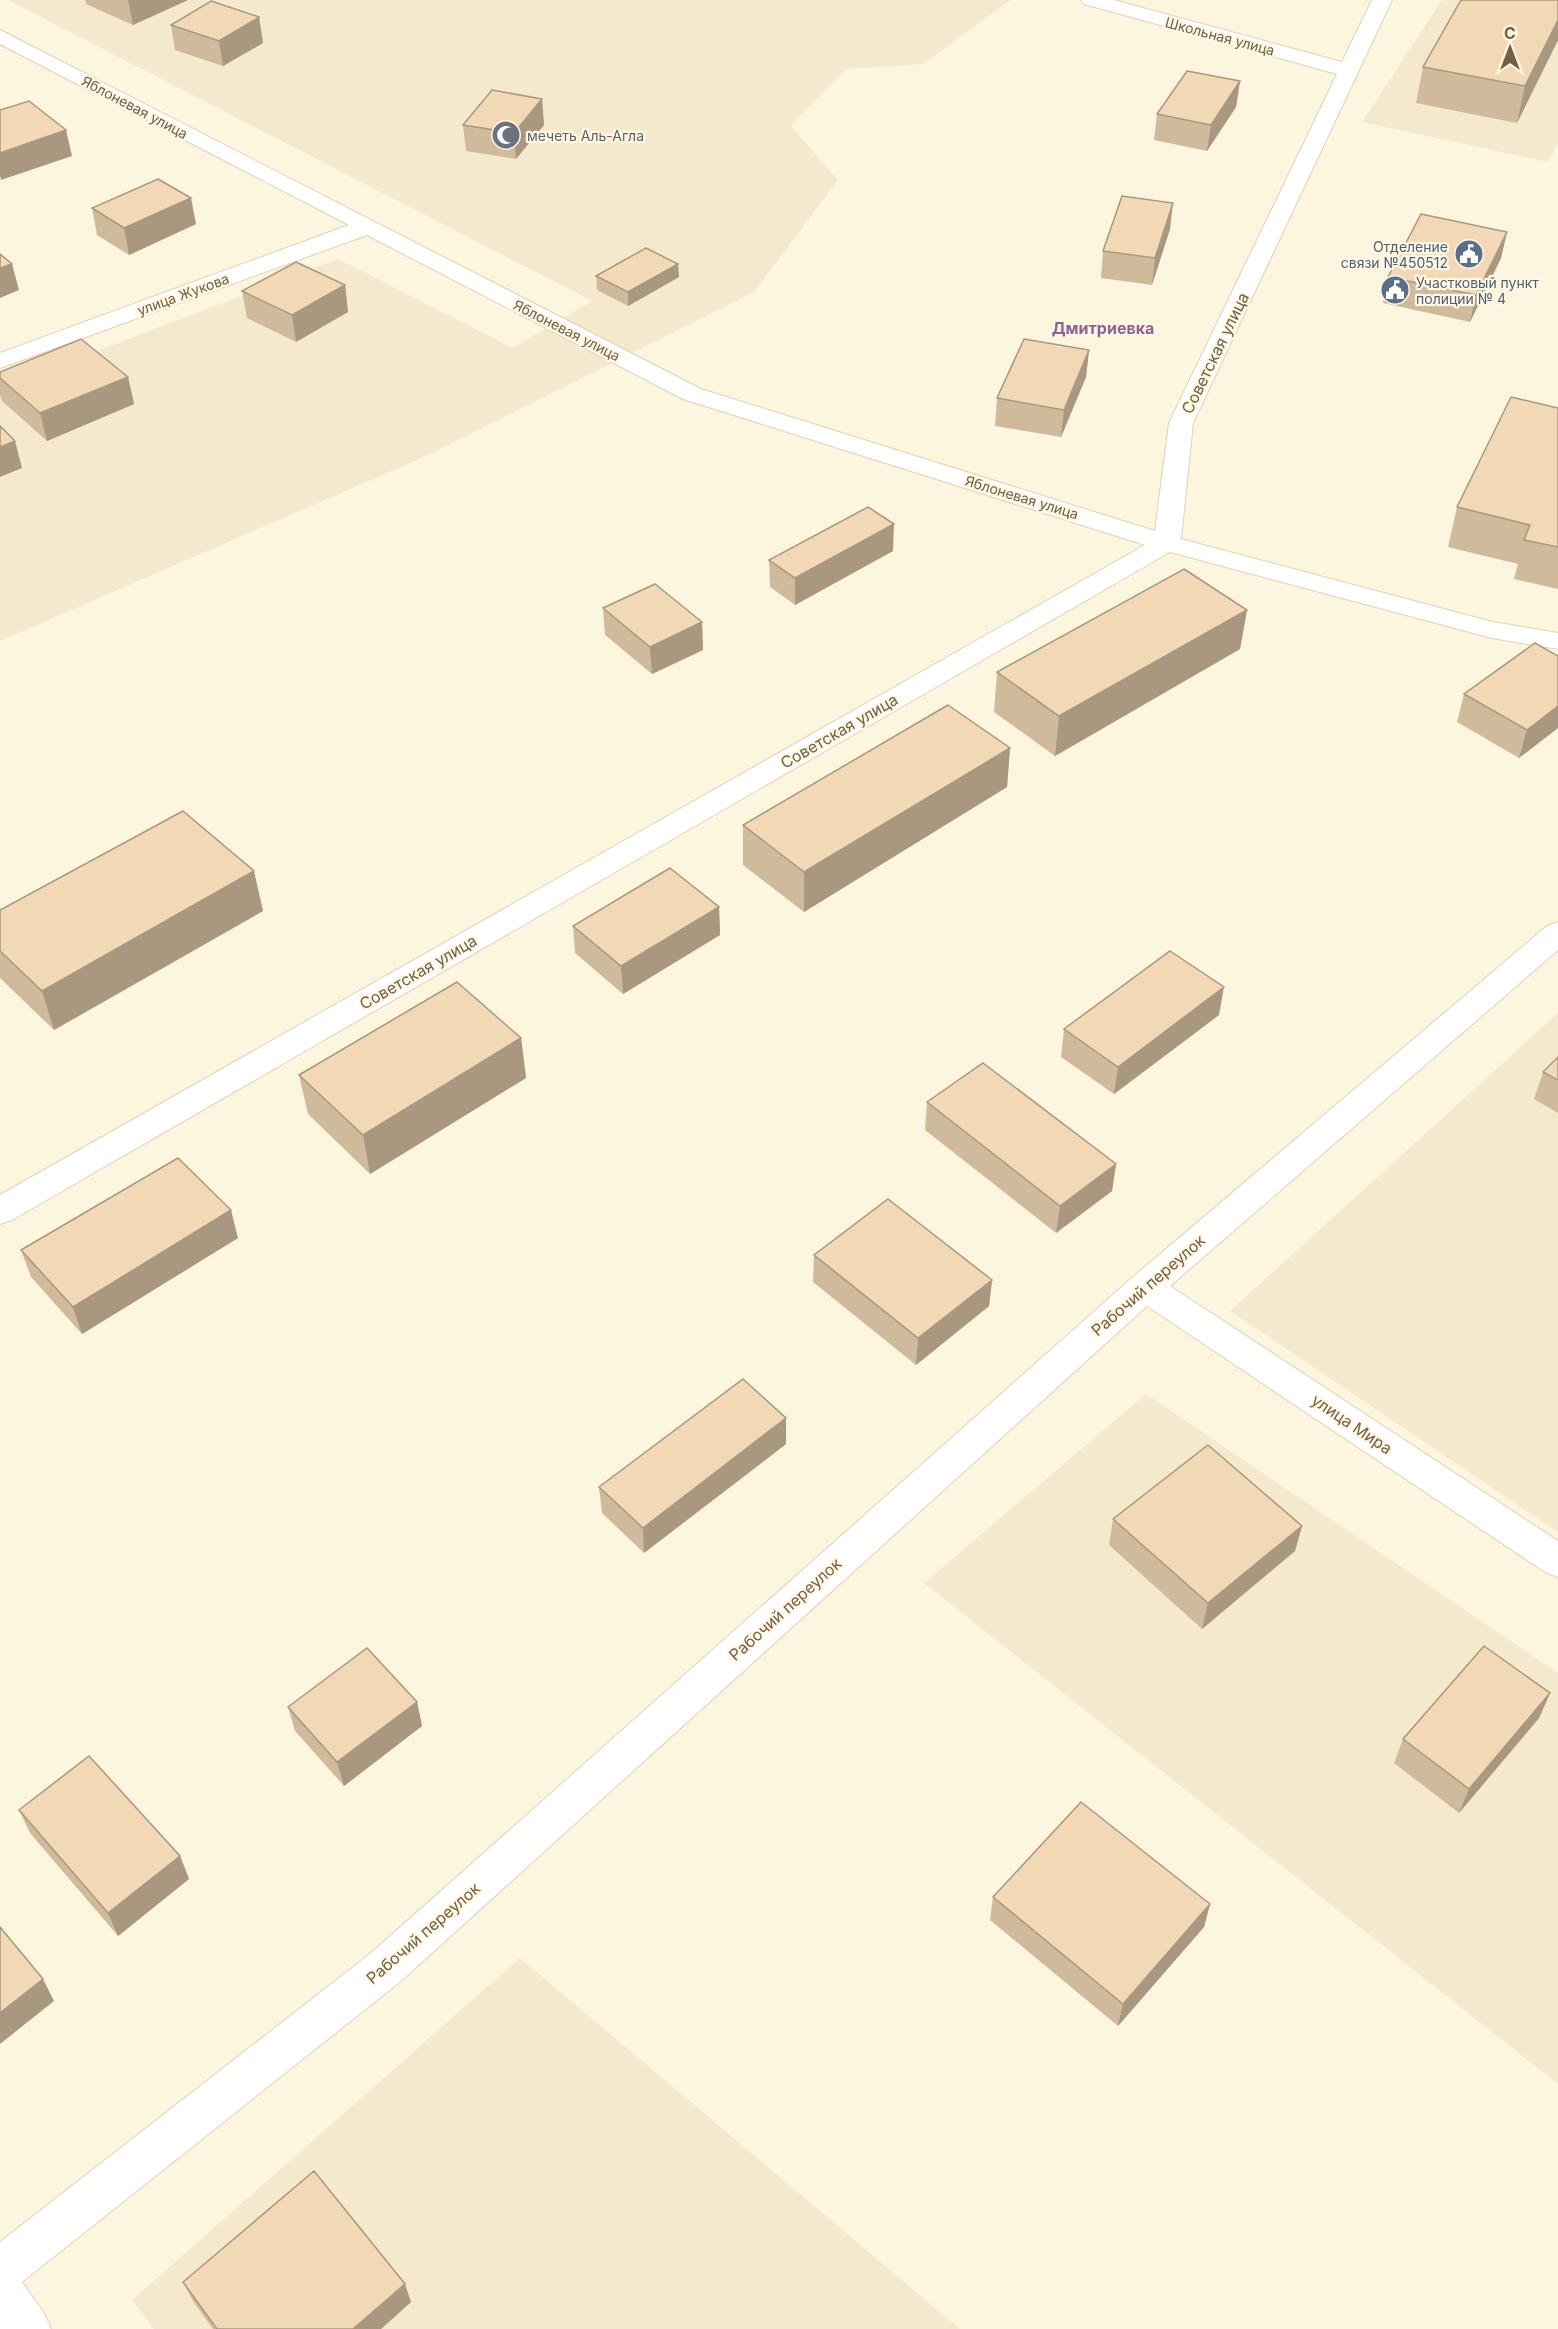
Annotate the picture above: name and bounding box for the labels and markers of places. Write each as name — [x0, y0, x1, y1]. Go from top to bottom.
mosque icon: мечеть Аль-Агла — [490, 119, 522, 151]
place label: мечеть Аль-Агла — [527, 127, 644, 144]
place label: Отделение связи №450512 — [1341, 238, 1448, 271]
public building icon: Отделение связи №450512 — [1453, 238, 1485, 270]
public building icon: Участковый пункт полиции № 4 — [1379, 274, 1411, 306]
place label: Участковый пункт полиции № 4 — [1416, 274, 1539, 307]

